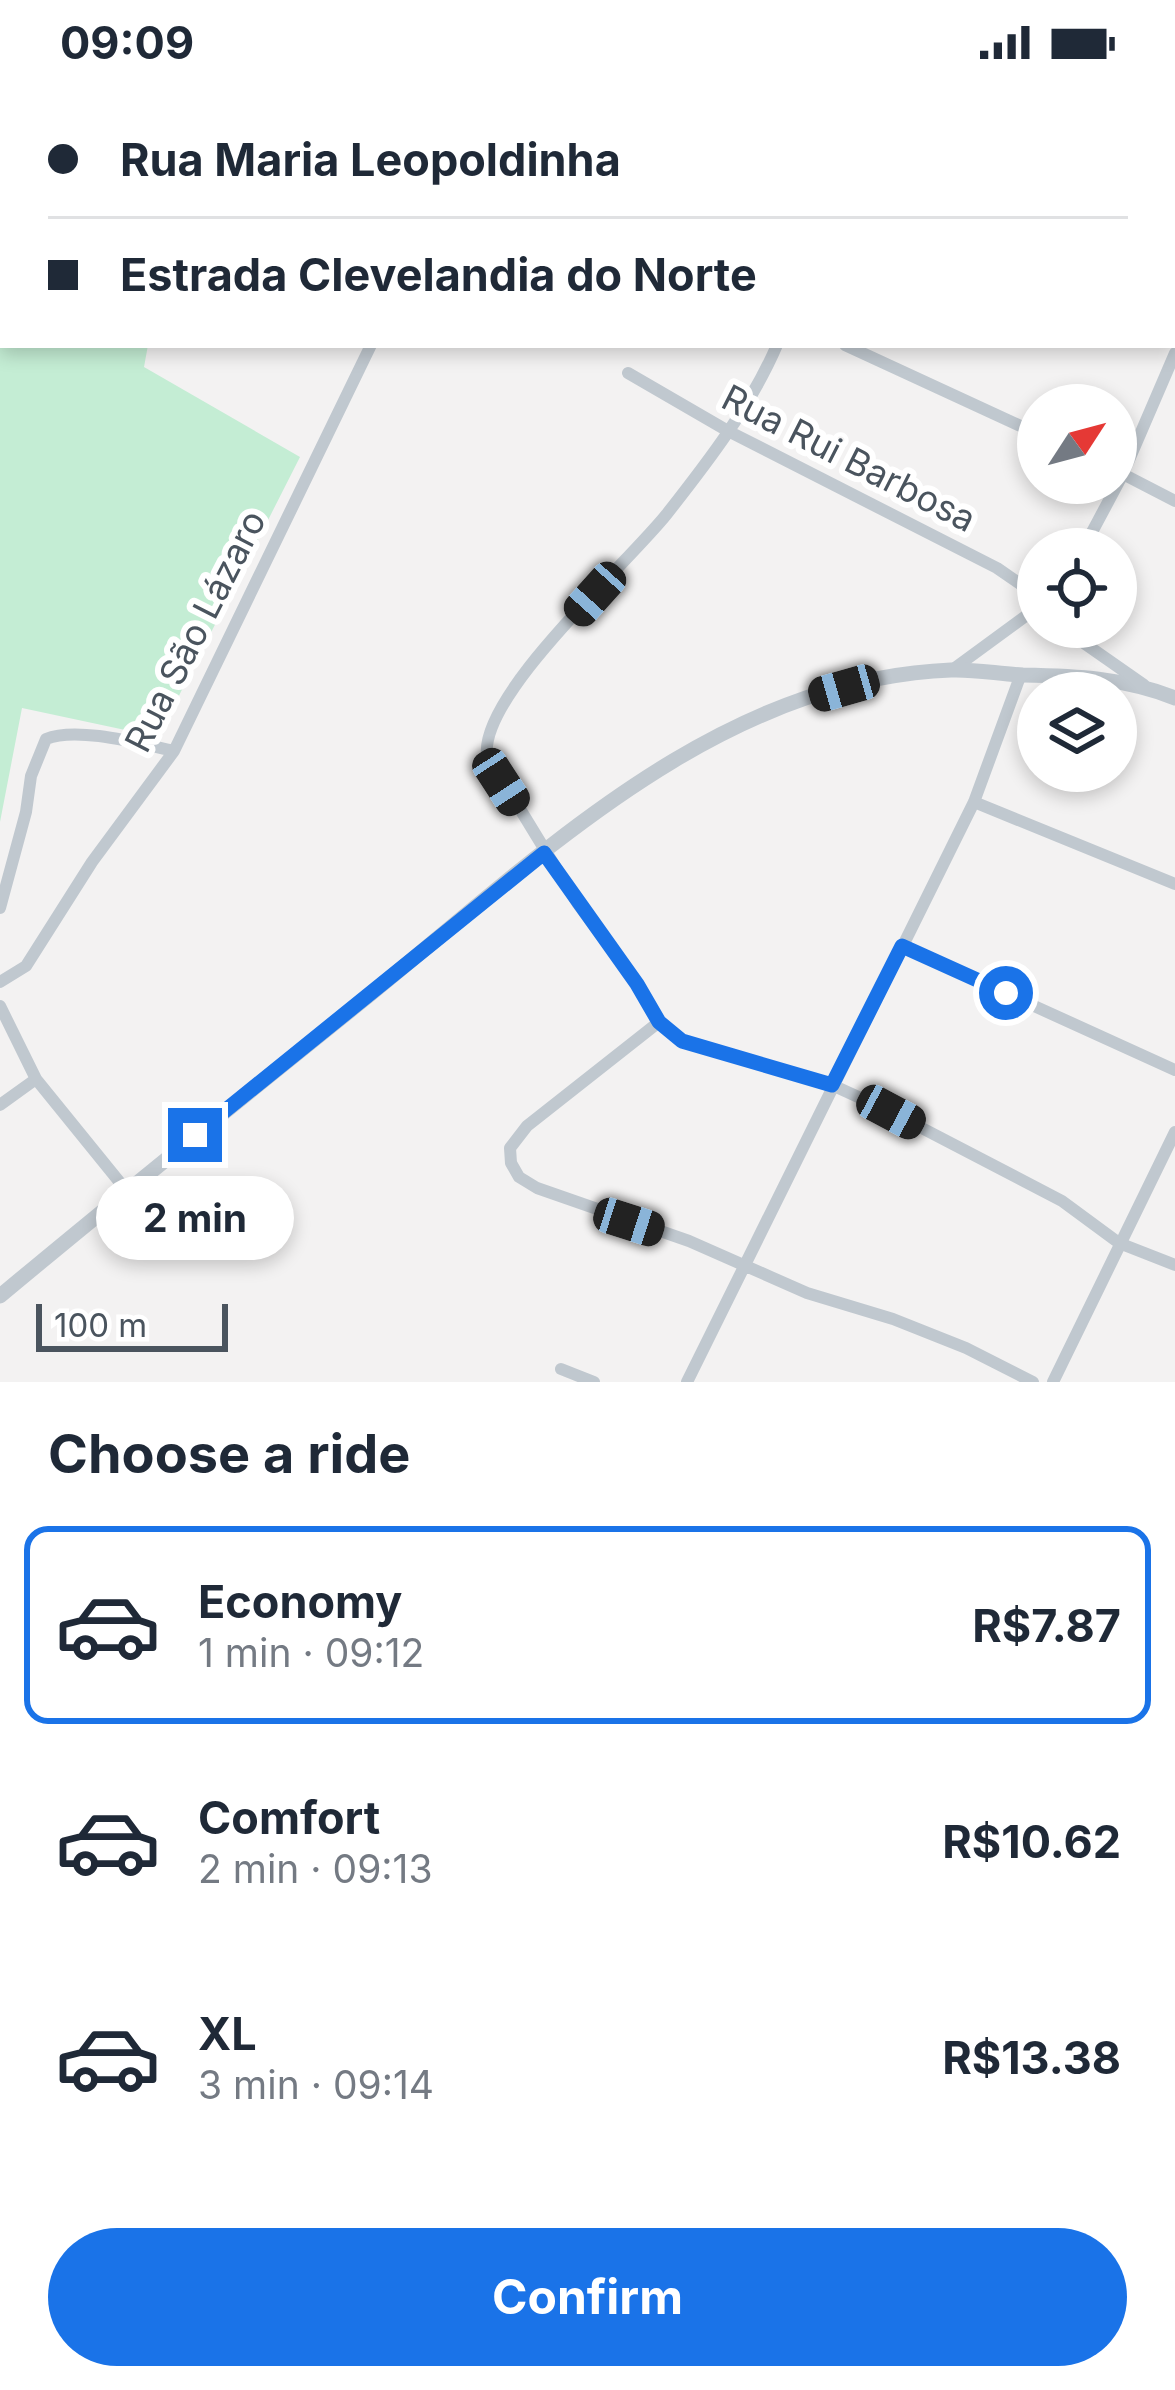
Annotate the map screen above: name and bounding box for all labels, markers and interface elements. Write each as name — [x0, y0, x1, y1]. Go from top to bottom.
text: 09:09 — [60, 15, 194, 70]
text: Rua Maria Leopoldinha — [120, 132, 621, 187]
text: Estrada Clevelandia do Norte — [120, 247, 757, 302]
street label: Rua Rui Barbosa — [715, 375, 983, 541]
north arrow — [1017, 384, 1137, 504]
map controls — [1017, 384, 1137, 792]
street label: Rua São Lázaro — [115, 503, 275, 759]
button: locate — [1017, 528, 1137, 648]
car — [558, 555, 632, 633]
car — [804, 661, 884, 715]
button: layers — [1017, 672, 1137, 792]
car — [466, 742, 536, 822]
route start — [979, 966, 1033, 1020]
car — [851, 1079, 931, 1145]
route end — [168, 1108, 222, 1162]
callout: 2 min — [96, 1177, 294, 1261]
text: 2 min — [143, 1194, 247, 1241]
car — [589, 1194, 669, 1250]
scale bar — [36, 1298, 228, 1351]
text: 100 m — [54, 1305, 147, 1345]
text: Choose a ride — [48, 1421, 410, 1486]
icon: car — [54, 1571, 162, 1679]
text: Economy — [198, 1574, 402, 1629]
text: R$7.87 — [972, 1598, 1121, 1653]
text: 1 min · 09:12 — [198, 1629, 424, 1676]
icon: car — [54, 1787, 162, 1895]
text: Comfort — [198, 1790, 380, 1845]
text: R$10.62 — [942, 1814, 1121, 1869]
text: 2 min · 09:13 — [198, 1845, 433, 1892]
icon: car — [54, 2003, 162, 2111]
text: XL — [198, 2006, 257, 2061]
text: R$13.38 — [942, 2030, 1121, 2085]
text: 3 min · 09:14 — [198, 2061, 434, 2108]
button: Confirm — [48, 2228, 1127, 2366]

